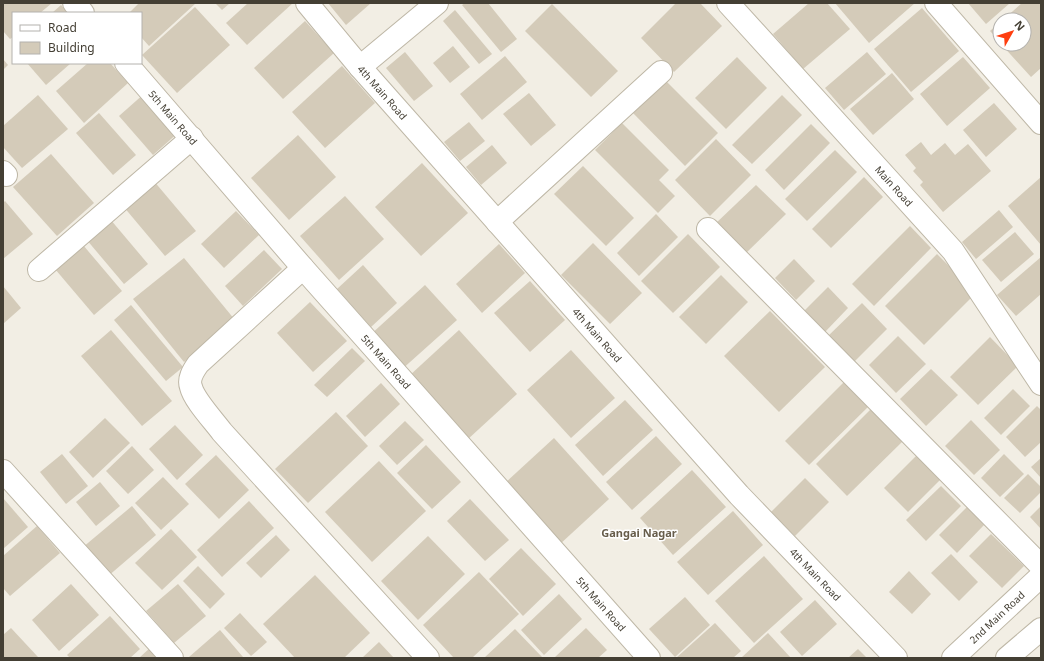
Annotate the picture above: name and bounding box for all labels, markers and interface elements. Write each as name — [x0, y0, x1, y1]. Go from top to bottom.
legend — [12, 12, 142, 64]
north arrow — [992, 12, 1032, 52]
text: N — [1012, 17, 1029, 34]
text: Road — [48, 19, 77, 36]
text: Building — [48, 39, 95, 56]
street label: 4th Main Road — [355, 62, 410, 123]
street label: 5th Main Road — [145, 87, 201, 148]
street label: Main Road — [872, 163, 916, 209]
street label: 4th Main Road — [569, 305, 625, 365]
street label: 5th Main Road — [358, 331, 414, 392]
district label: Gangai Nagar — [601, 525, 677, 540]
street label: 4th Main Road — [787, 545, 844, 604]
street label: 5th Main Road — [573, 574, 629, 634]
street label: 2nd Main Road — [966, 588, 1028, 646]

